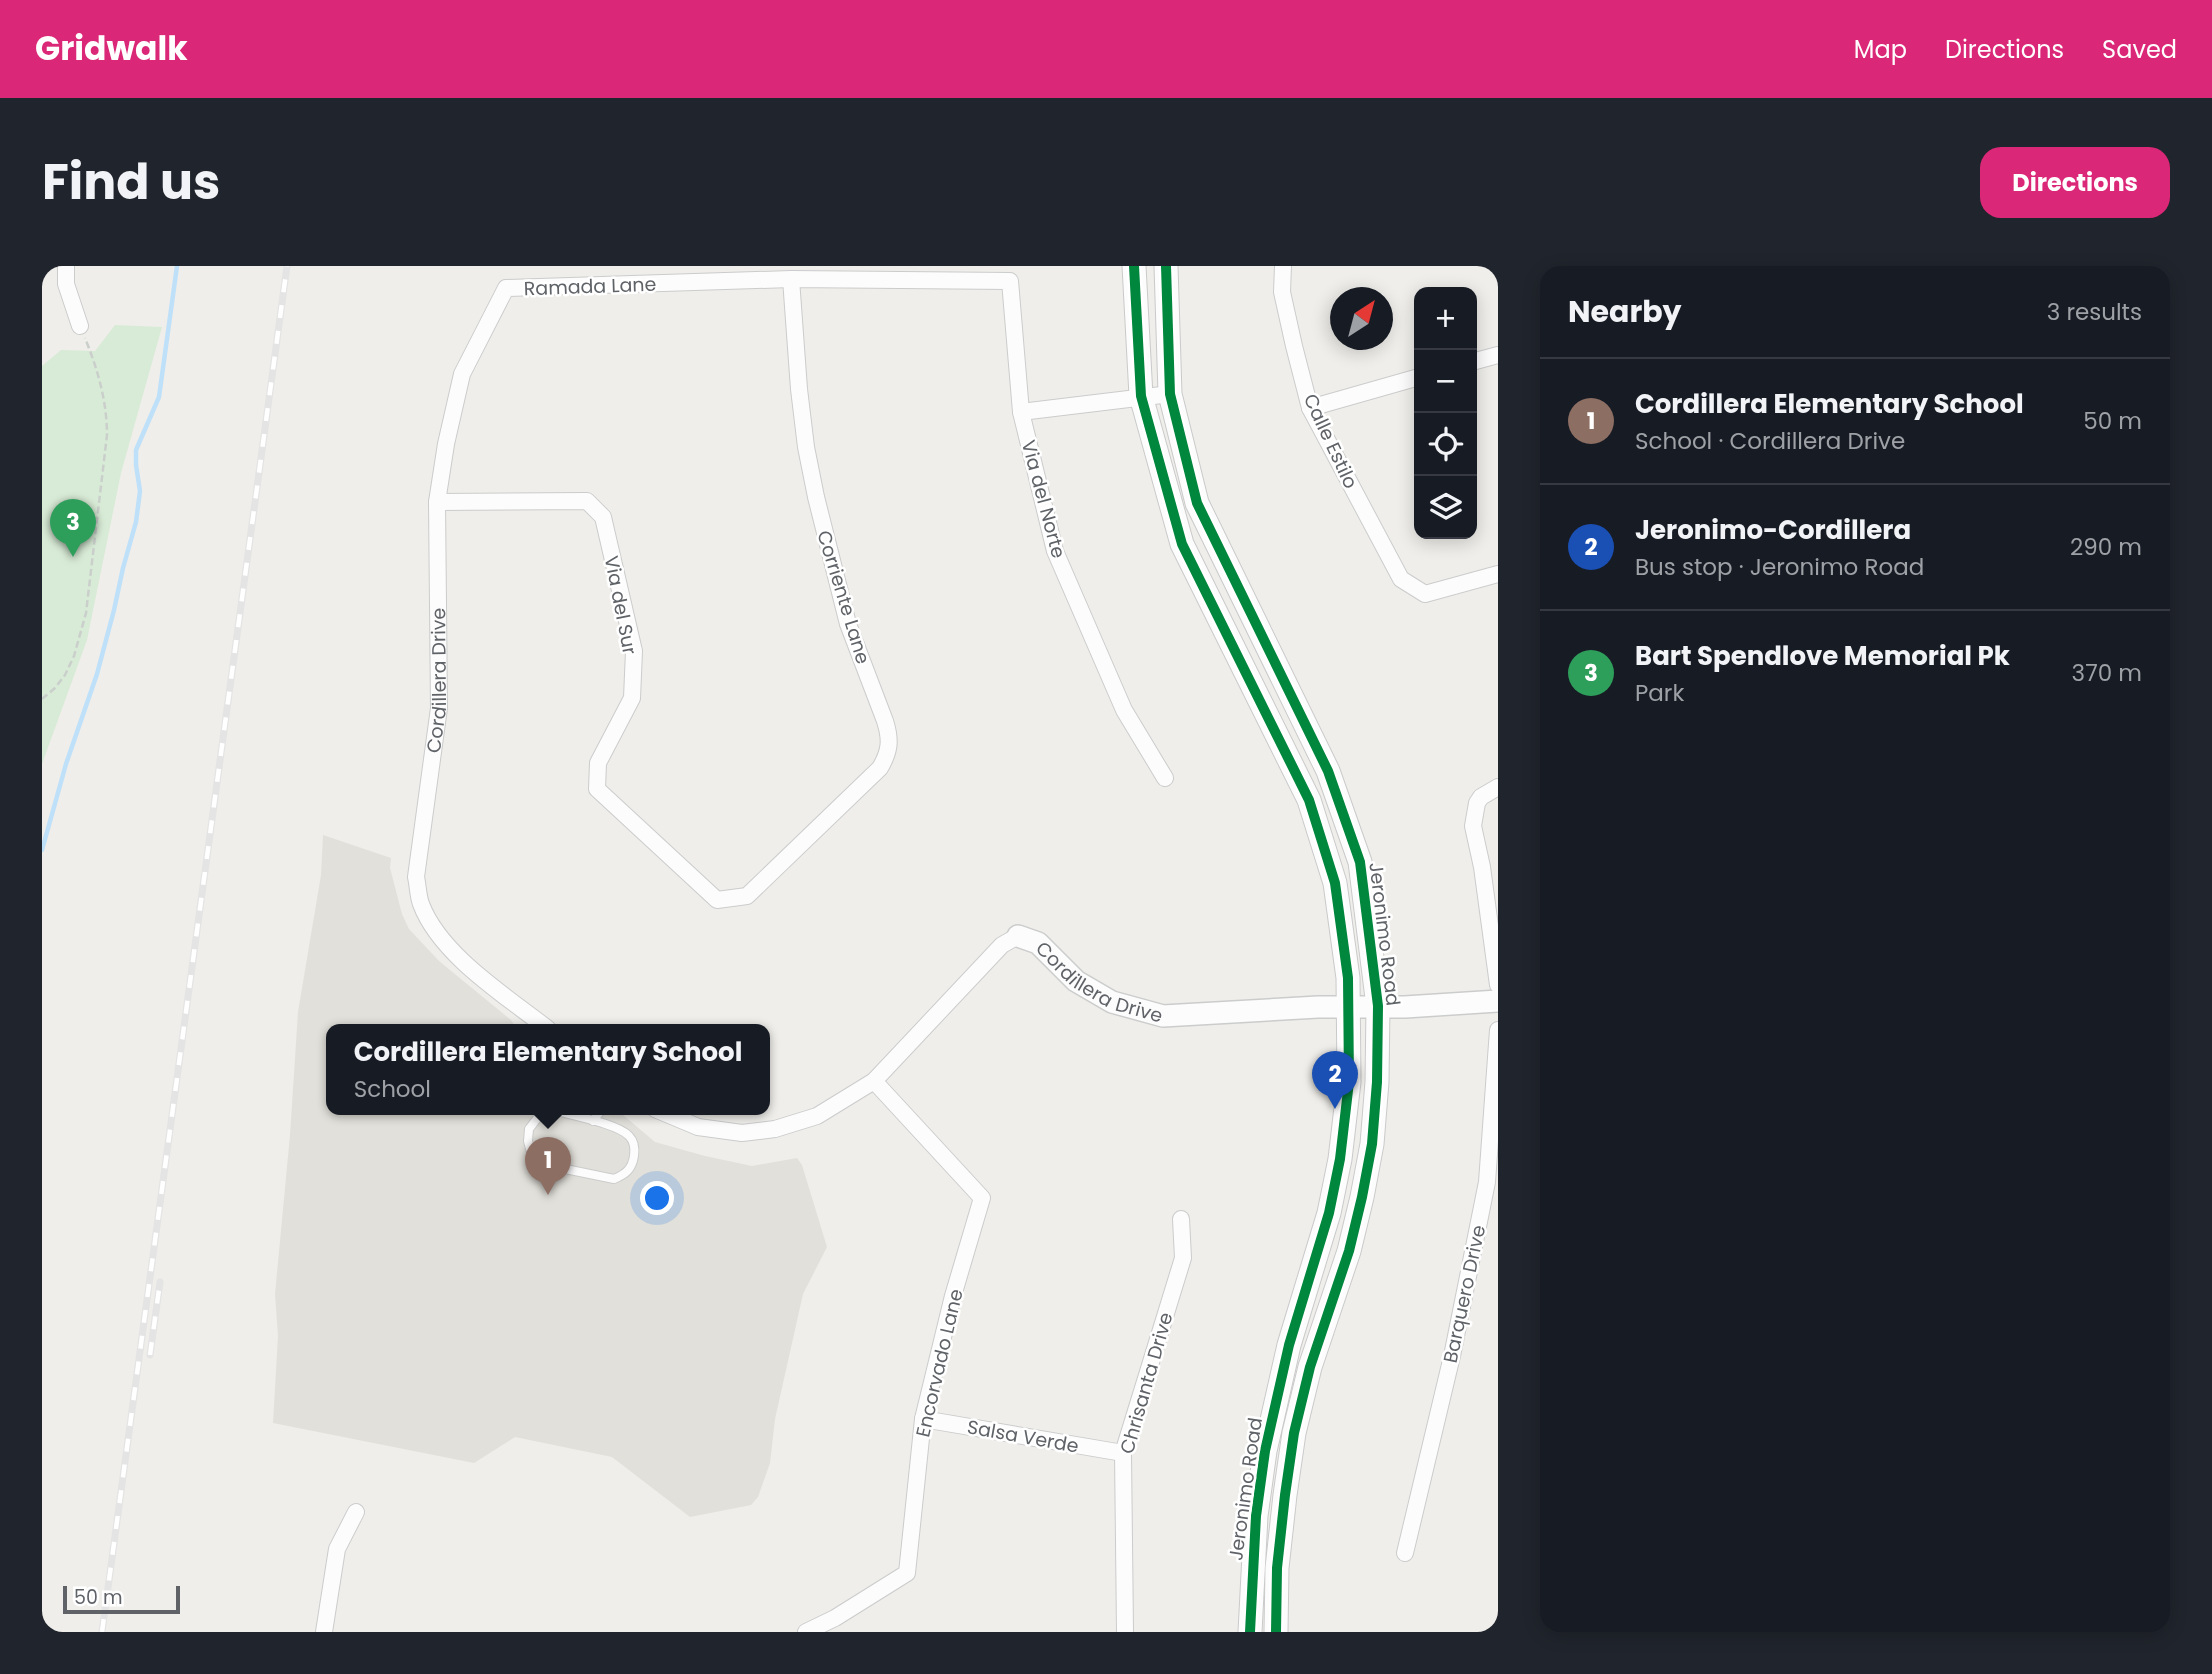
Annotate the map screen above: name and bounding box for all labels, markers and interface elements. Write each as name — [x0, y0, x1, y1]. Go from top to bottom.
text: Gridwalk — [35, 25, 188, 72]
text: Map — [1854, 33, 1907, 66]
text: Directions — [1945, 33, 2064, 66]
text: Saved — [2102, 33, 2177, 66]
button: Directions — [1980, 147, 2170, 218]
text: Find us — [42, 148, 220, 216]
street label: Ramada Lane — [523, 271, 657, 302]
north arrow — [1330, 287, 1393, 350]
map controls — [1414, 287, 1477, 539]
button: + — [1414, 287, 1477, 350]
text: Nearby — [1568, 290, 1682, 333]
text: 3 results — [2047, 296, 2142, 328]
button: − — [1414, 350, 1477, 413]
text: Cordillera Elementary School — [1635, 386, 2024, 422]
street label: Calle Estilo — [1297, 389, 1364, 493]
text: 1 — [1587, 405, 1595, 437]
text: 50 m — [2083, 405, 2142, 437]
button: locate — [1414, 413, 1477, 476]
text: School · Cordillera Drive — [1635, 425, 1905, 457]
street label: Via del Norte — [1015, 437, 1072, 561]
button: layers — [1414, 476, 1477, 539]
pin: 3 — [50, 499, 96, 557]
text: Jeronimo-Cordillera — [1635, 512, 1911, 548]
street label: Corriente Lane — [810, 527, 877, 667]
text: 2 — [1584, 531, 1598, 563]
text: 290 m — [2070, 531, 2142, 563]
text: Bus stop · Jeronimo Road — [1635, 551, 1924, 583]
street label: Via del Sur — [598, 553, 643, 657]
street label: Cordillera Drive — [420, 608, 453, 755]
text: Bart Spendlove Memorial Pk — [1635, 638, 2010, 674]
text: 3 — [1584, 657, 1598, 689]
text: 370 m — [2072, 657, 2142, 689]
text: Park — [1635, 677, 1684, 709]
street label: Jeronimo Road — [1362, 861, 1407, 1007]
street label: Cordillera Drive — [1030, 935, 1166, 1029]
popup — [326, 1024, 770, 1115]
text: Cordillera Elementary School — [354, 1034, 742, 1070]
pin: 2 — [1312, 1051, 1358, 1109]
text: School — [354, 1073, 431, 1105]
pin: 1 — [525, 1137, 571, 1195]
your location — [640, 1181, 674, 1215]
street label: Barquero Drive — [1437, 1223, 1492, 1366]
street label: Encorvado Lane — [909, 1286, 970, 1440]
street label: Chrisanta Drive — [1113, 1309, 1180, 1457]
street label: Salsa Verde — [965, 1413, 1081, 1460]
street label: Jeronimo Road — [1222, 1416, 1269, 1562]
scale bar — [63, 1583, 180, 1615]
text: 50 m — [74, 1584, 123, 1611]

